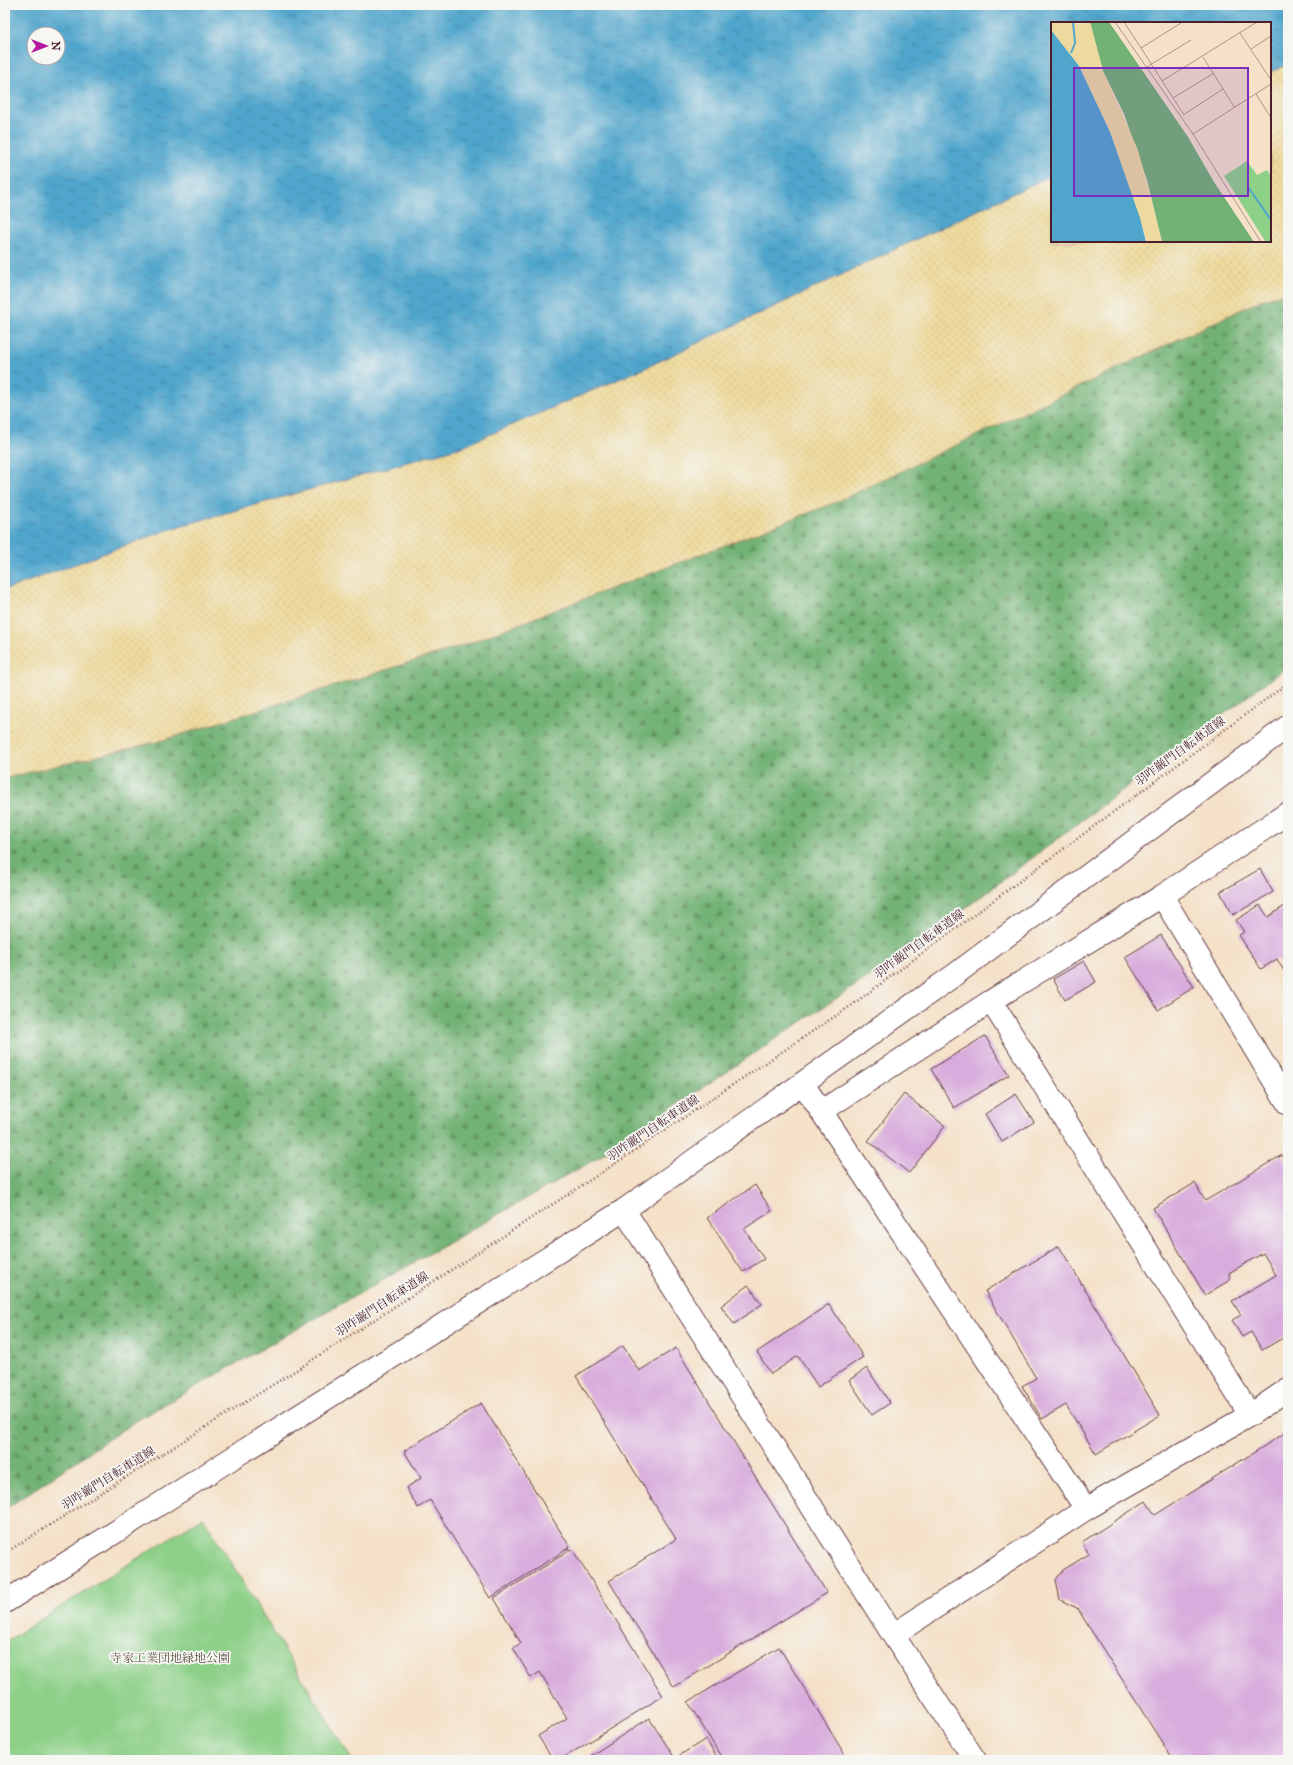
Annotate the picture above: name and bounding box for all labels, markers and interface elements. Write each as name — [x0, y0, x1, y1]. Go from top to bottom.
inset map — [1051, 22, 1271, 242]
north arrow — [26, 26, 66, 66]
text: N — [49, 41, 62, 51]
street label: 羽咋巌門自転車道線 — [1132, 714, 1228, 788]
street label: 羽咋巌門自転車道線 — [871, 907, 967, 981]
street label: 羽咋巌門自転車道線 — [604, 1092, 702, 1164]
street label: 羽咋巌門自転車道線 — [333, 1269, 431, 1339]
street label: 羽咋巌門自転車道線 — [58, 1443, 158, 1513]
park label: 寺家工業団地緑地公園 — [110, 1651, 230, 1665]

